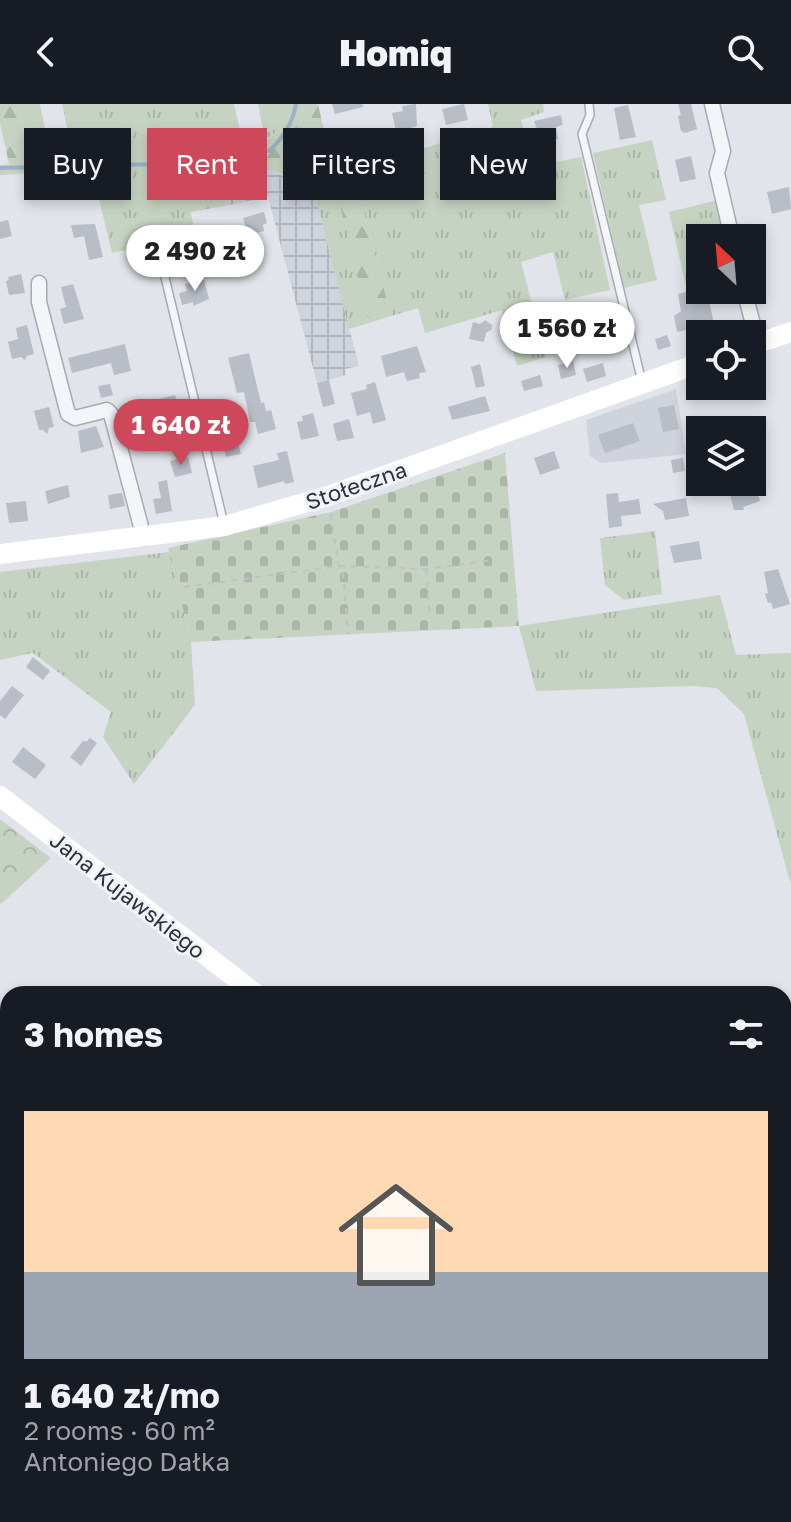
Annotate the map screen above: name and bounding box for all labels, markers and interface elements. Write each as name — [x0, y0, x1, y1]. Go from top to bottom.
icon: back — [24, 30, 68, 74]
icon: search — [723, 30, 767, 74]
text: Homiq — [339, 31, 452, 74]
chip: Buy — [24, 128, 131, 200]
chip: Rent — [147, 128, 267, 200]
chip: Filters — [283, 128, 424, 200]
chip: New — [440, 128, 556, 200]
north arrow — [686, 224, 766, 304]
map controls — [686, 224, 766, 496]
pin: 2 490 zł — [112, 225, 278, 293]
text: 2 490 zł — [144, 235, 246, 266]
pin: 1 560 zł — [484, 302, 650, 370]
text: 1 560 zł — [518, 312, 616, 343]
button: locate — [686, 320, 766, 400]
pin: 1 640 zł — [98, 399, 264, 467]
text: 1 640 zł — [131, 409, 231, 440]
button: layers — [686, 416, 766, 496]
street label: Stołeczna — [302, 455, 410, 515]
street label: Jana Kujawskiego — [45, 826, 211, 964]
icon: filters — [724, 1012, 768, 1056]
text: 3 homes — [24, 1014, 163, 1054]
icon: home — [324, 1163, 468, 1307]
text: 1 640 zł/mo — [24, 1375, 220, 1415]
text: 2 rooms · 60 m² — [24, 1415, 215, 1446]
text: Antoniego Dałka — [24, 1446, 230, 1477]

